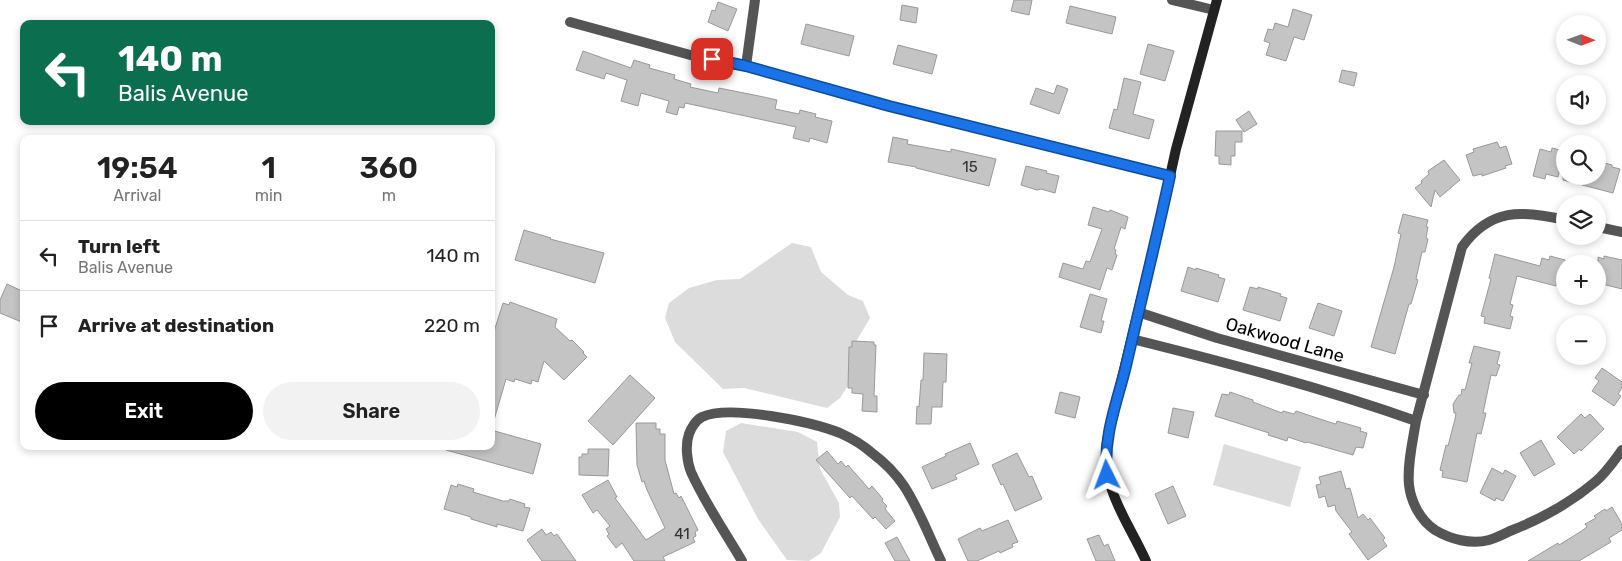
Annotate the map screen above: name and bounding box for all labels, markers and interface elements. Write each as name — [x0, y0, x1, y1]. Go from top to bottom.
north arrow — [1556, 15, 1606, 65]
map controls — [1556, 15, 1606, 365]
text: 140 m — [118, 38, 223, 80]
pin — [691, 38, 733, 80]
icon: left — [35, 40, 100, 105]
icon: arrive — [698, 45, 726, 73]
button: sound — [1556, 75, 1606, 125]
text: Balis Avenue — [118, 80, 249, 107]
button: search — [1556, 135, 1606, 185]
text: 19:54 — [97, 150, 178, 186]
text: 1 — [261, 150, 276, 186]
text: 360 — [360, 150, 418, 186]
house number: 15 — [962, 158, 978, 176]
text: Arrival — [113, 186, 161, 205]
text: min — [255, 186, 283, 205]
text: m — [382, 186, 396, 205]
button: layers — [1556, 195, 1606, 245]
text: Turn left — [78, 235, 160, 258]
icon: left — [35, 242, 63, 270]
text: 140 m — [426, 244, 480, 267]
button: + — [1556, 255, 1606, 305]
text: Balis Avenue — [78, 258, 173, 277]
icon: arrive — [35, 312, 63, 340]
street label: Oakwood Lane — [1223, 313, 1347, 367]
text: Arrive at destination — [78, 314, 274, 337]
text: 220 m — [424, 314, 480, 337]
button: − — [1556, 315, 1606, 365]
button: Exit — [35, 382, 253, 440]
button: Share — [263, 382, 480, 440]
position arrow — [1080, 448, 1132, 500]
house number: 41 — [674, 525, 690, 543]

